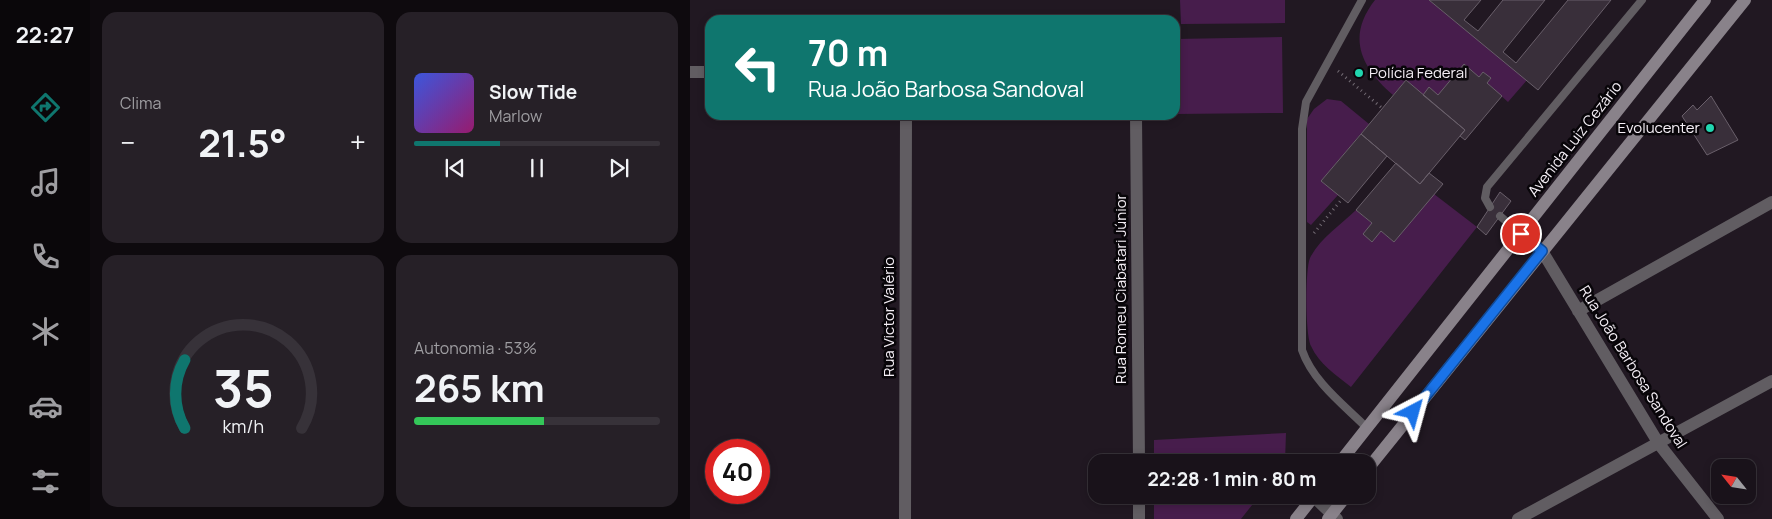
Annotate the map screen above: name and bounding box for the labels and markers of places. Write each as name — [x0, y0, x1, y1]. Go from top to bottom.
place label: Polícia Federal — [1369, 62, 1468, 83]
marker: Polícia Federal — [1353, 67, 1365, 79]
place label: Evolucenter — [1617, 117, 1701, 138]
marker: Evolucenter — [1704, 122, 1716, 134]
pin — [1500, 213, 1542, 255]

